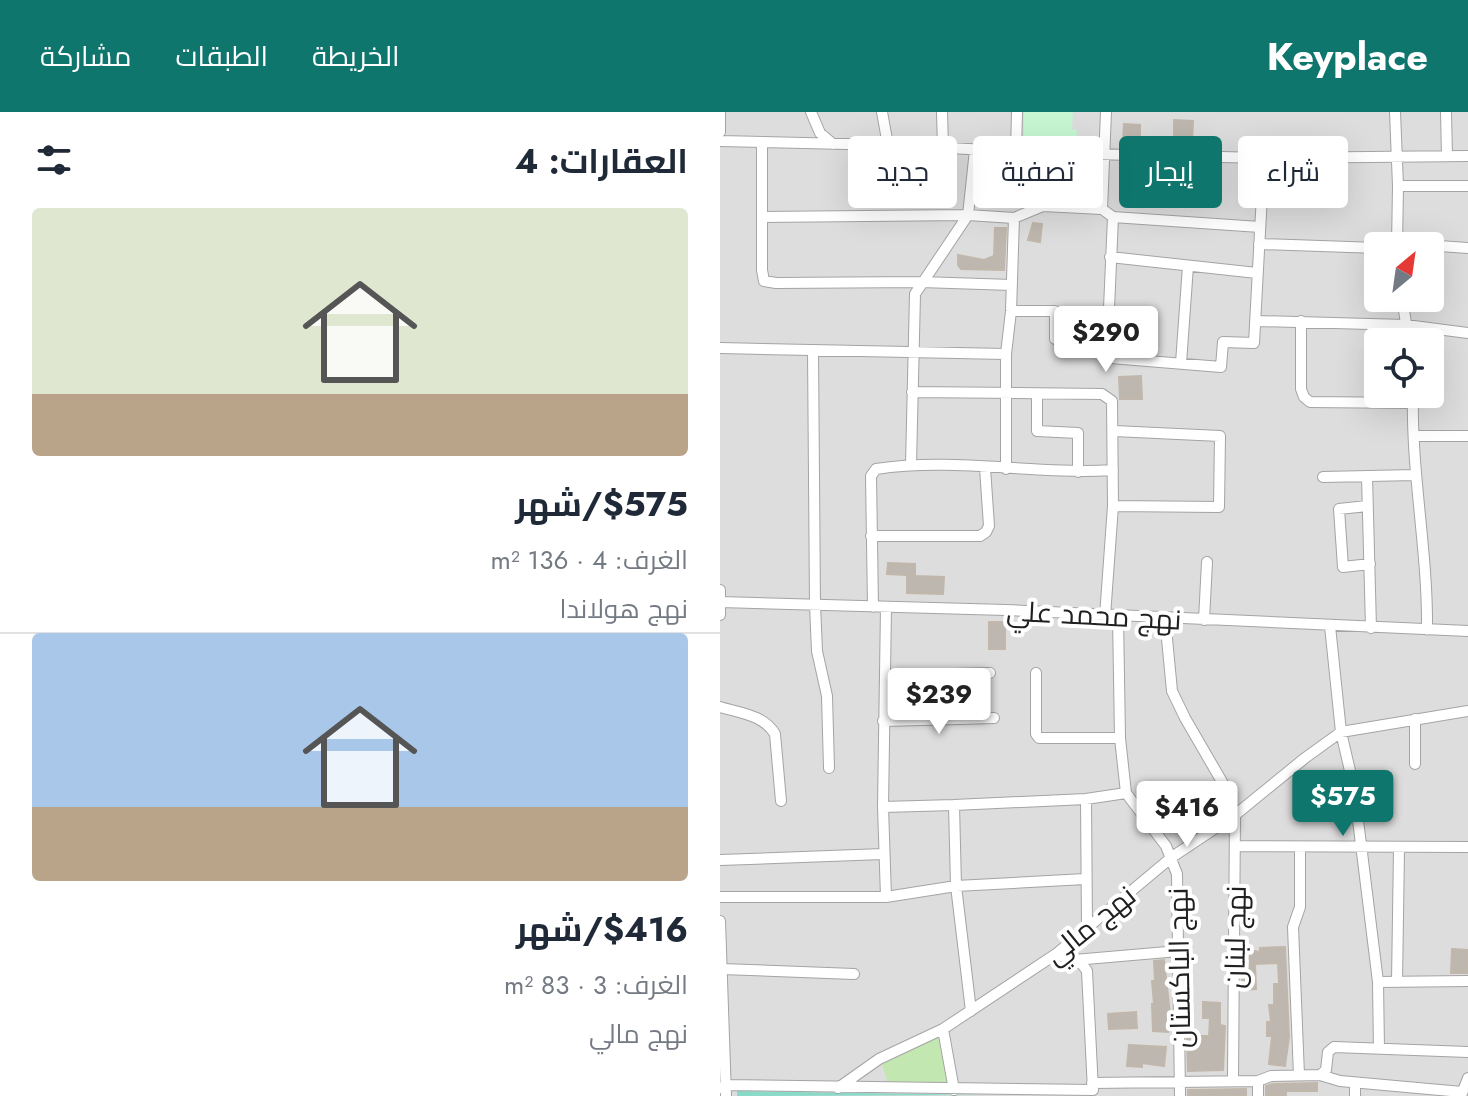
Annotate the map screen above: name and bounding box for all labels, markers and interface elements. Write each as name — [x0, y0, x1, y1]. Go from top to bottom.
text: Keyplace — [1267, 29, 1428, 84]
text: مشاركة — [40, 36, 131, 77]
text: الطبقات — [175, 36, 268, 77]
text: الخريطة — [312, 36, 399, 77]
chip: جديد — [848, 136, 957, 208]
chip: تصفية — [973, 136, 1103, 208]
chip: إيجار — [1119, 136, 1222, 208]
chip: شراء — [1238, 136, 1348, 208]
text: العقارات: 4 — [515, 137, 688, 186]
icon: filters — [32, 138, 76, 182]
north arrow — [1364, 232, 1444, 312]
map controls — [1364, 232, 1444, 408]
icon: home — [288, 260, 432, 404]
pin: $290 — [1059, 306, 1153, 374]
text: $290 — [1072, 313, 1140, 351]
button: locate — [1364, 328, 1444, 408]
text: $575/شهر — [515, 480, 688, 529]
text: الغرف: 4 · 136 m² — [491, 541, 688, 579]
text: نهج هولاندا — [559, 590, 688, 628]
street label: نهج محمد علي — [1005, 590, 1182, 642]
pin: $239 — [892, 668, 986, 736]
text: $239 — [906, 675, 972, 713]
icon: home — [288, 685, 432, 829]
pin: $575 — [1296, 770, 1390, 838]
text: $575 — [1310, 777, 1376, 815]
pin: $416 — [1140, 781, 1234, 849]
text: $416 — [1155, 788, 1219, 826]
street label: نهج مالي — [1036, 876, 1145, 976]
street label: نهج لبنان — [1214, 885, 1257, 989]
street label: نهج الباكستان — [1158, 887, 1201, 1049]
text: $416/شهر — [516, 905, 688, 954]
text: الغرف: 3 · 83 m² — [504, 966, 688, 1004]
text: نهج مالي — [589, 1015, 688, 1053]

